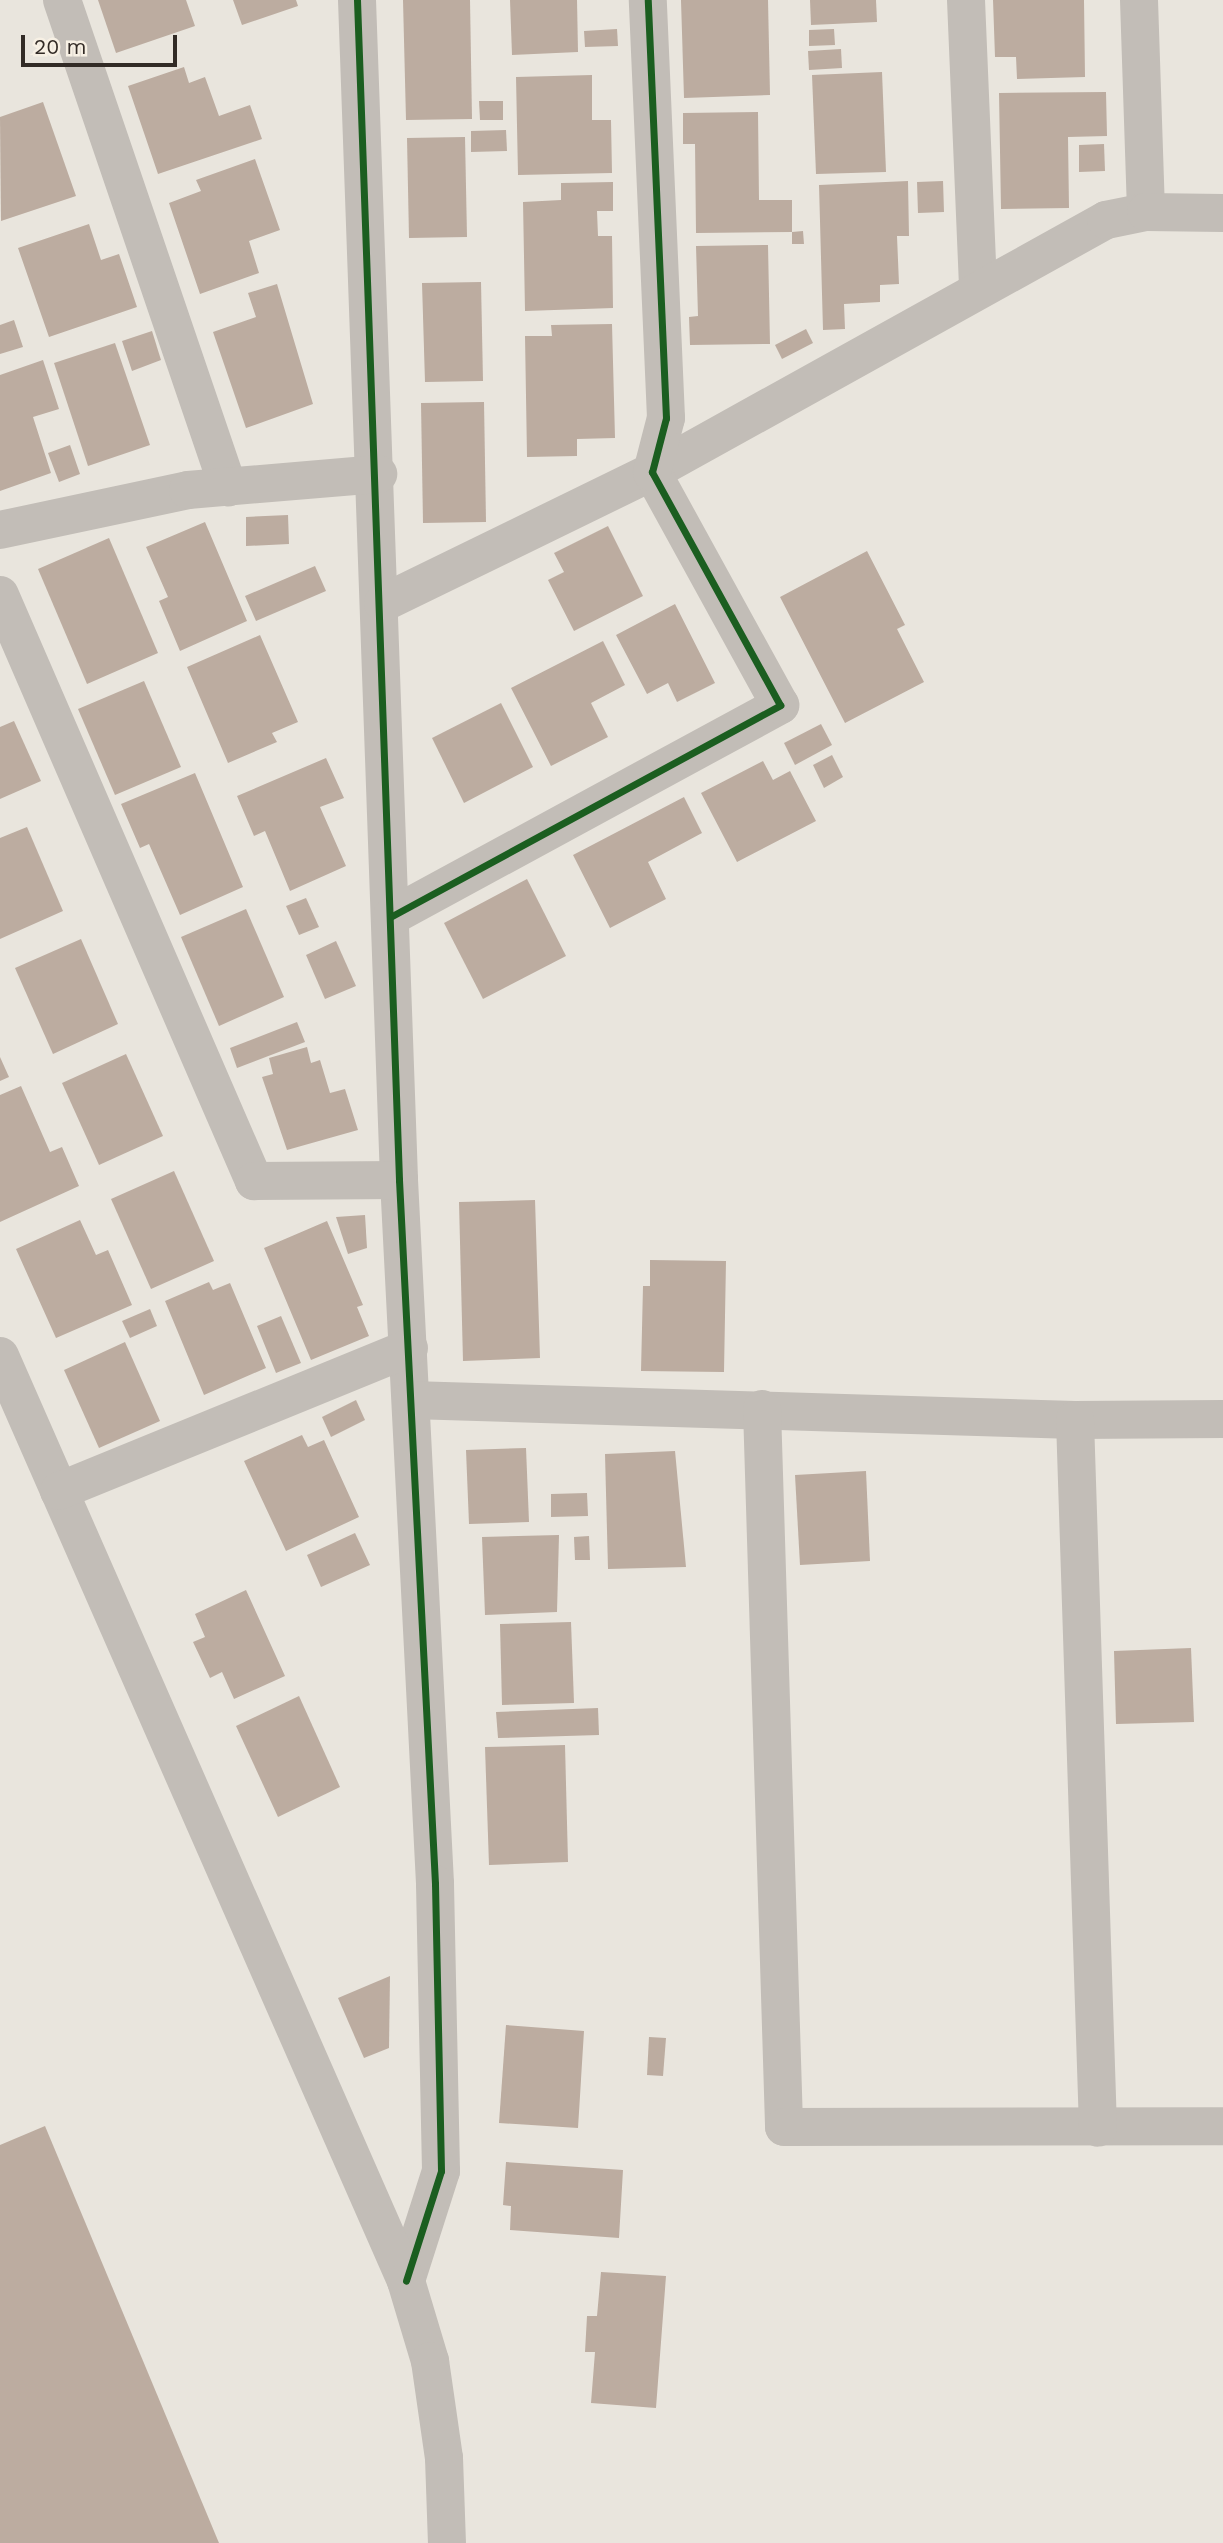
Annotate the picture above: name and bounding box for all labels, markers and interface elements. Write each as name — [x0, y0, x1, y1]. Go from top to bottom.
scale bar — [24, 21, 180, 65]
text: 20 m — [34, 34, 86, 59]

